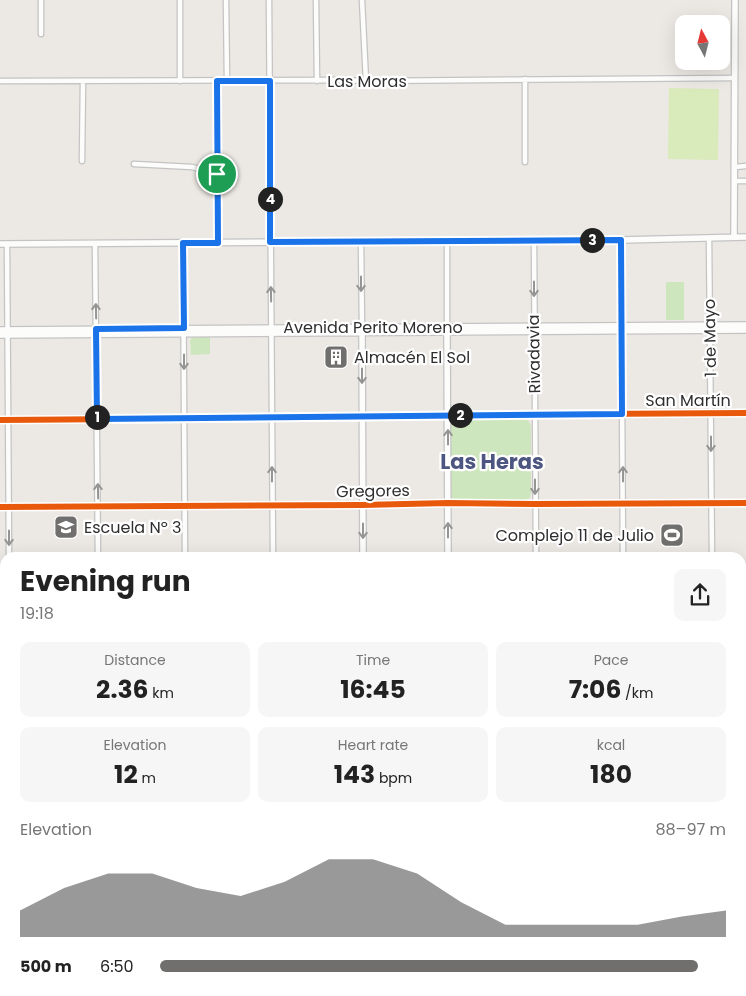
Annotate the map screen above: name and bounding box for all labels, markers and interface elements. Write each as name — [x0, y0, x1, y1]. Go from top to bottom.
north arrow — [675, 15, 730, 70]
map controls — [675, 15, 730, 70]
street label: Las Moras — [327, 70, 407, 93]
pin — [196, 153, 238, 195]
icon: arrive — [203, 160, 231, 188]
pin: 4 — [258, 186, 282, 212]
text: 4 — [266, 189, 275, 209]
pin: 3 — [580, 228, 604, 252]
text: 3 — [588, 230, 597, 250]
one-way arrow — [356, 276, 366, 292]
one-way arrow — [529, 280, 539, 297]
one-way arrow — [266, 286, 276, 302]
street label: 1 de Mayo — [698, 299, 722, 377]
one-way arrow — [91, 304, 101, 320]
street label: Rivadavia — [522, 314, 546, 394]
street label: Avenida Perito Moreno — [283, 316, 463, 339]
building icon: Almacén El Sol — [323, 344, 349, 370]
place label: Almacén El Sol — [354, 346, 470, 369]
one-way arrow — [179, 354, 189, 370]
one-way arrow — [357, 368, 367, 384]
street label: San Martín — [645, 389, 731, 412]
pin: 2 — [448, 402, 472, 428]
pin: 1 — [84, 404, 110, 430]
text: 2 — [457, 405, 465, 425]
text: 1 — [95, 407, 100, 427]
one-way arrow — [443, 429, 453, 446]
one-way arrow — [706, 436, 716, 452]
district label: Las Heras — [440, 447, 544, 476]
one-way arrow — [267, 466, 277, 482]
one-way arrow — [618, 466, 628, 482]
one-way arrow — [530, 478, 540, 494]
street label: Gregores — [336, 479, 410, 503]
one-way arrow — [93, 484, 102, 500]
school or university icon: Escuela Nº 3 — [53, 514, 79, 540]
place label: Escuela Nº 3 — [84, 516, 181, 539]
sports icon: Complejo 11 de Julio — [659, 522, 685, 548]
one-way arrow — [358, 523, 367, 539]
one-way arrow — [443, 523, 453, 539]
place label: Complejo 11 de Julio — [495, 524, 654, 547]
one-way arrow — [4, 530, 14, 546]
text: Evening run — [20, 562, 191, 601]
button: share — [674, 569, 726, 621]
text: 19:18 — [20, 602, 54, 625]
text: Distance — [104, 650, 166, 670]
text: Time — [356, 650, 390, 670]
text: Pace — [594, 650, 628, 670]
text: 2.36 — [96, 672, 149, 707]
text: 16:45 — [340, 672, 406, 707]
text: 7:06 — [569, 672, 621, 707]
text: km — [149, 683, 174, 703]
text: /km — [621, 683, 653, 703]
text: Elevation — [103, 735, 167, 755]
text: Heart rate — [338, 735, 408, 755]
text: kcal — [597, 735, 625, 755]
text: 12 — [114, 757, 138, 792]
text: 143 — [334, 757, 375, 792]
text: 180 — [590, 757, 632, 792]
text: m — [138, 768, 156, 788]
text: bpm — [375, 768, 412, 788]
text: Elevation — [20, 818, 92, 841]
text: 88–97 m — [655, 818, 726, 841]
text: 500 m — [20, 955, 72, 978]
text: 6:50 — [100, 955, 134, 978]

